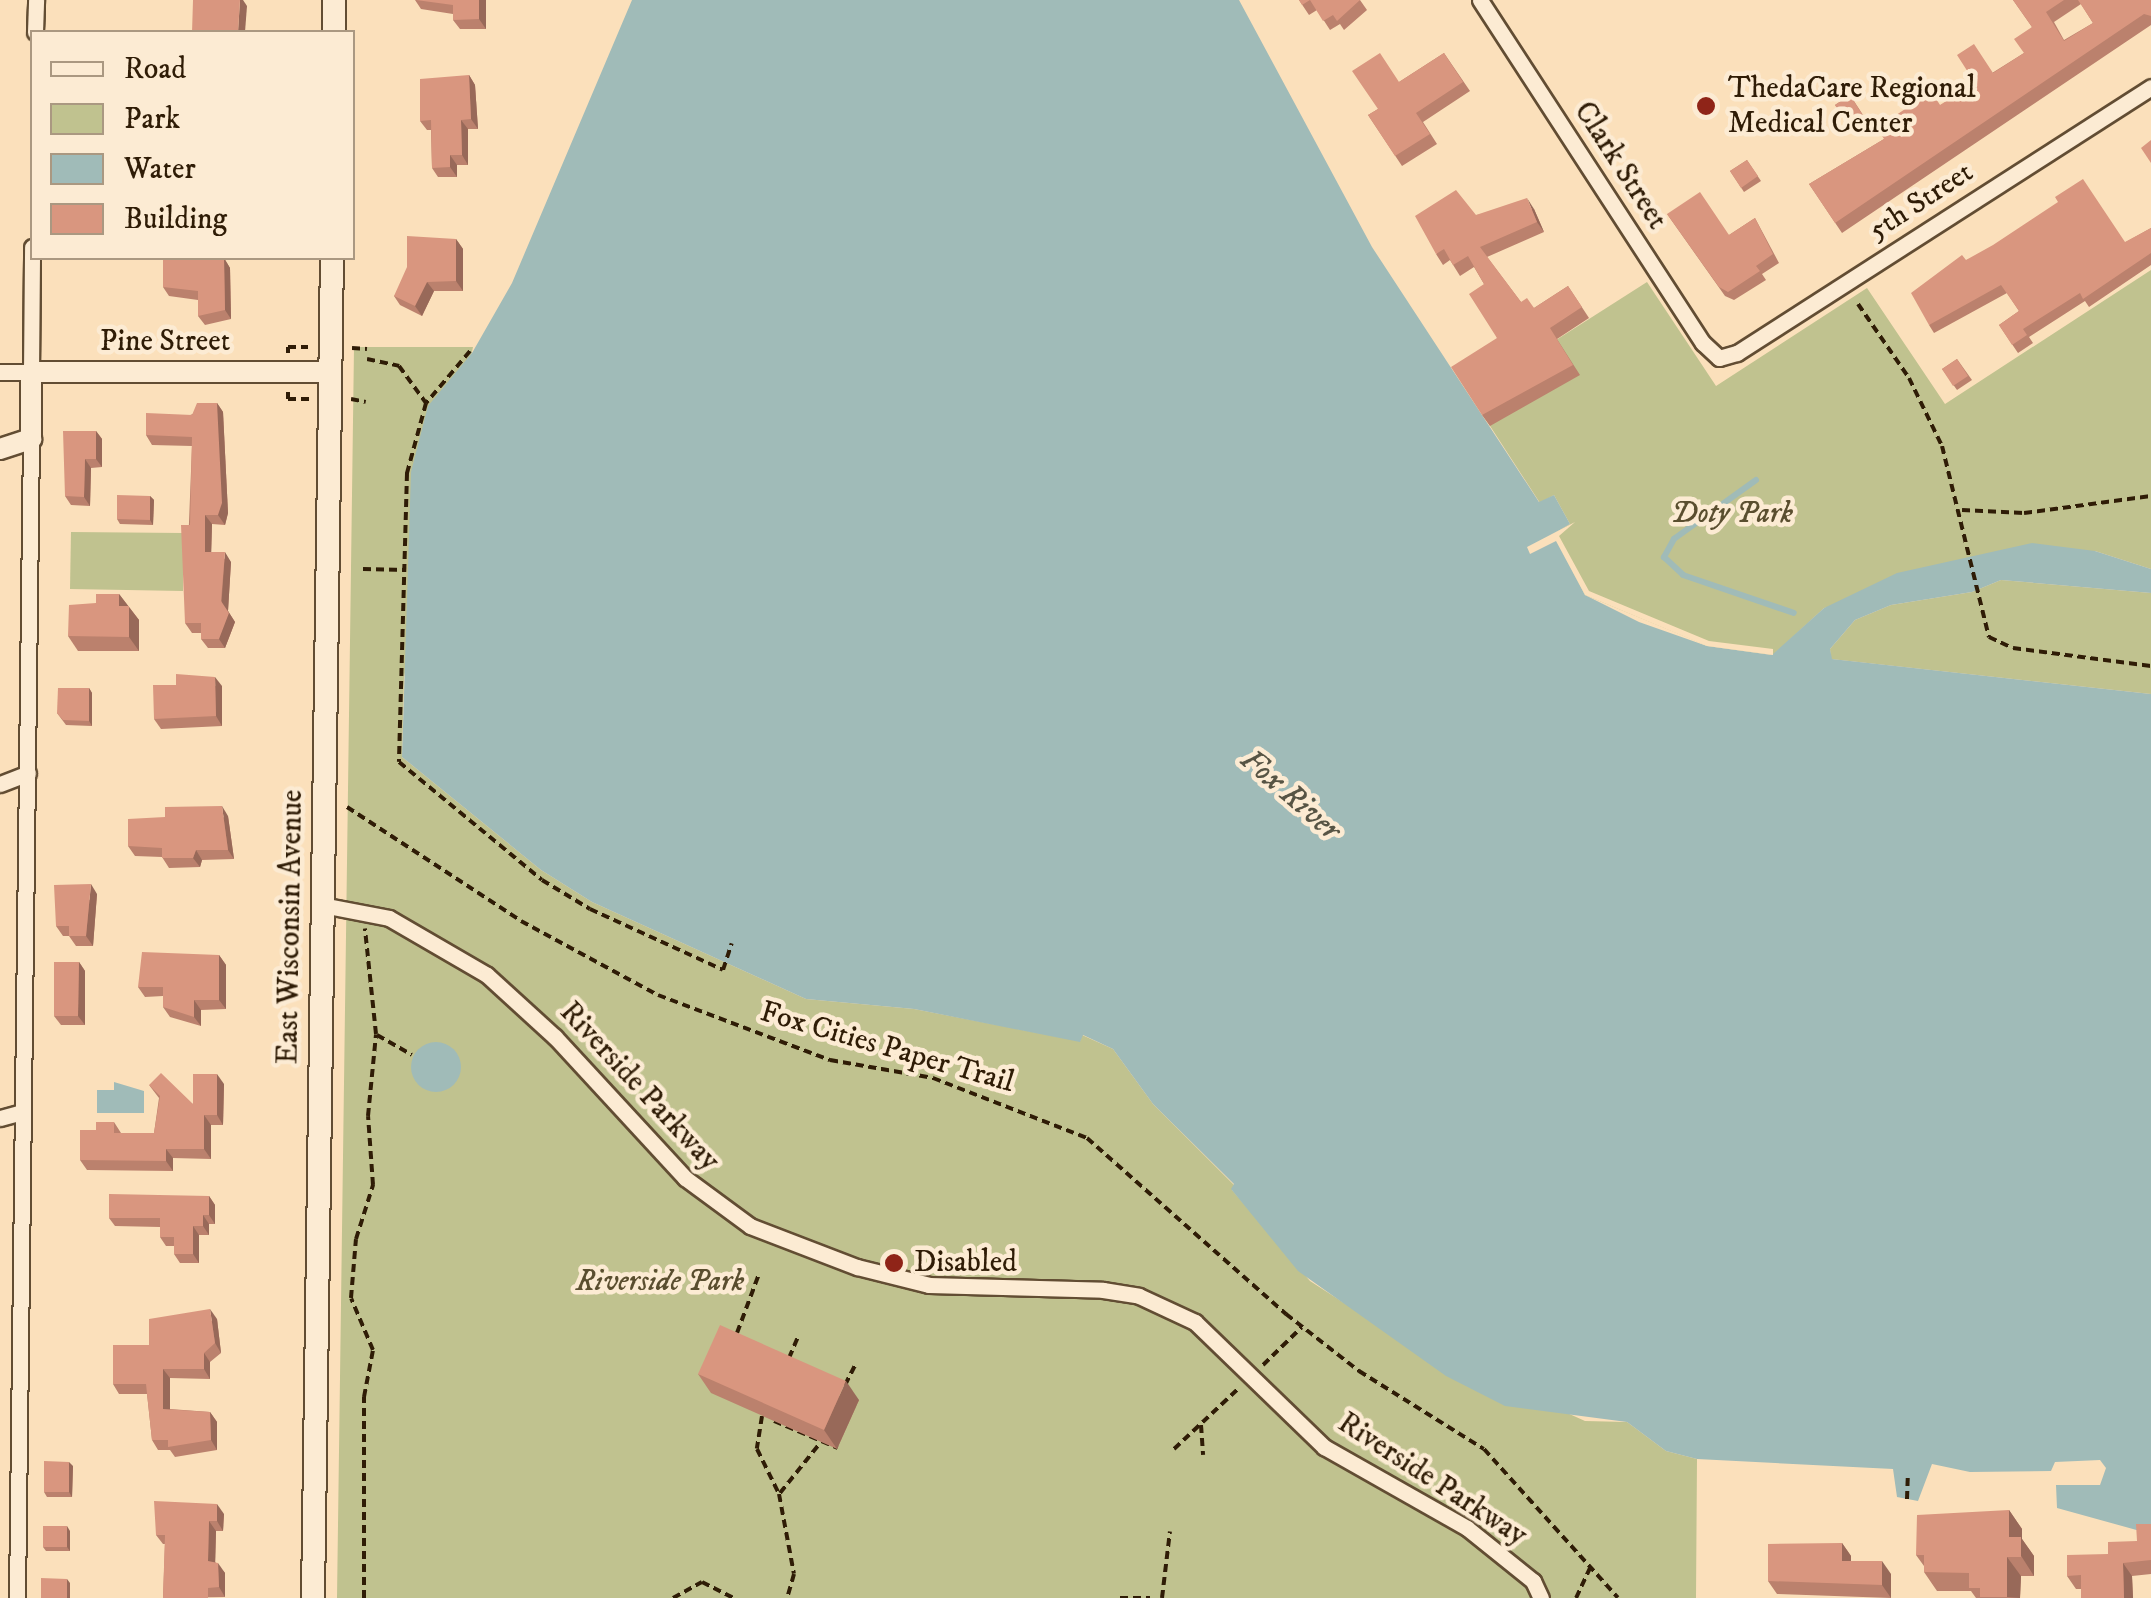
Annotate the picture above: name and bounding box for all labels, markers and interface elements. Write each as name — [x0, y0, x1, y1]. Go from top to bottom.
legend — [30, 30, 355, 260]
text: Road — [124, 51, 186, 88]
place label: ThedaCare Regional Medical Center — [1728, 71, 1976, 142]
marker: ThedaCare Regional Medical Center — [1693, 93, 1719, 119]
street label: Clark Street — [1565, 95, 1675, 237]
text: Park — [124, 101, 180, 138]
text: Water — [124, 151, 196, 188]
street label: 5th Street — [1862, 155, 1980, 249]
text: Building — [124, 201, 227, 238]
street label: Pine Street — [100, 324, 230, 360]
park label: Doty Park — [1671, 496, 1793, 532]
water label: Fox River — [1232, 741, 1348, 849]
street label: East Wisconsin Avenue — [271, 789, 311, 1065]
street label: Riverside Parkway — [552, 995, 726, 1179]
street label: Fox Cities Paper Trail — [756, 995, 1018, 1101]
place label: Disabled — [914, 1245, 1017, 1281]
marker: Disabled — [883, 1252, 905, 1274]
park label: Riverside Park — [576, 1264, 744, 1300]
street label: Riverside Parkway — [1331, 1406, 1533, 1554]

